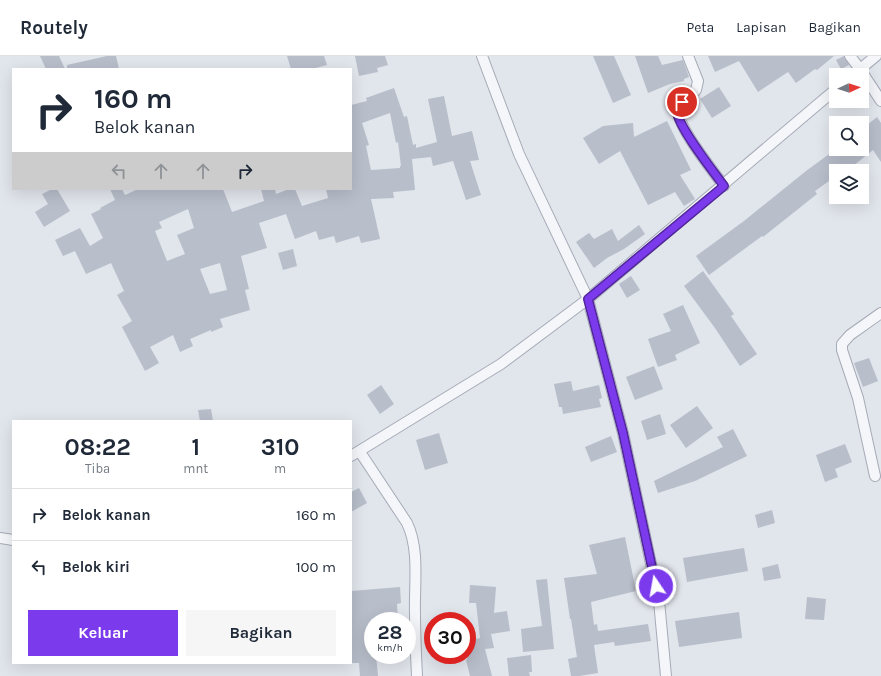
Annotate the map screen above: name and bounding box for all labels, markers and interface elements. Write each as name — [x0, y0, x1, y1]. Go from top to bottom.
text: Routely — [20, 17, 88, 39]
text: Peta — [686, 19, 714, 36]
text: Lapisan — [736, 19, 786, 36]
text: Bagikan — [808, 19, 861, 36]
north arrow — [829, 68, 869, 108]
map controls — [829, 68, 869, 204]
text: 160 m — [94, 82, 172, 115]
icon: right — [28, 84, 80, 136]
pin — [665, 85, 699, 119]
icon: arrive — [671, 91, 693, 113]
text: Belok kanan — [94, 116, 195, 138]
button: search — [829, 116, 869, 156]
icon: left — [108, 160, 130, 182]
icon: ahead — [150, 160, 172, 182]
icon: ahead — [192, 160, 214, 182]
icon: right — [234, 160, 256, 182]
button: layers — [829, 164, 869, 204]
text: 08:22 — [65, 433, 131, 461]
text: 1 — [191, 433, 200, 461]
text: 310 — [261, 433, 299, 461]
text: Tiba — [85, 461, 110, 476]
text: mnt — [183, 461, 208, 476]
text: m — [274, 461, 286, 476]
icon: right — [28, 504, 50, 526]
text: Belok kanan — [62, 506, 151, 524]
text: 160 m — [296, 506, 336, 524]
icon: left — [28, 556, 50, 578]
text: Belok kiri — [62, 558, 130, 576]
text: 100 m — [296, 558, 336, 576]
position arrow — [635, 565, 677, 607]
button: Keluar — [28, 610, 178, 656]
button: Bagikan — [186, 610, 336, 656]
speed limit sign: 30 — [424, 612, 476, 664]
text: 28 — [377, 621, 403, 644]
text: km/h — [377, 642, 403, 654]

